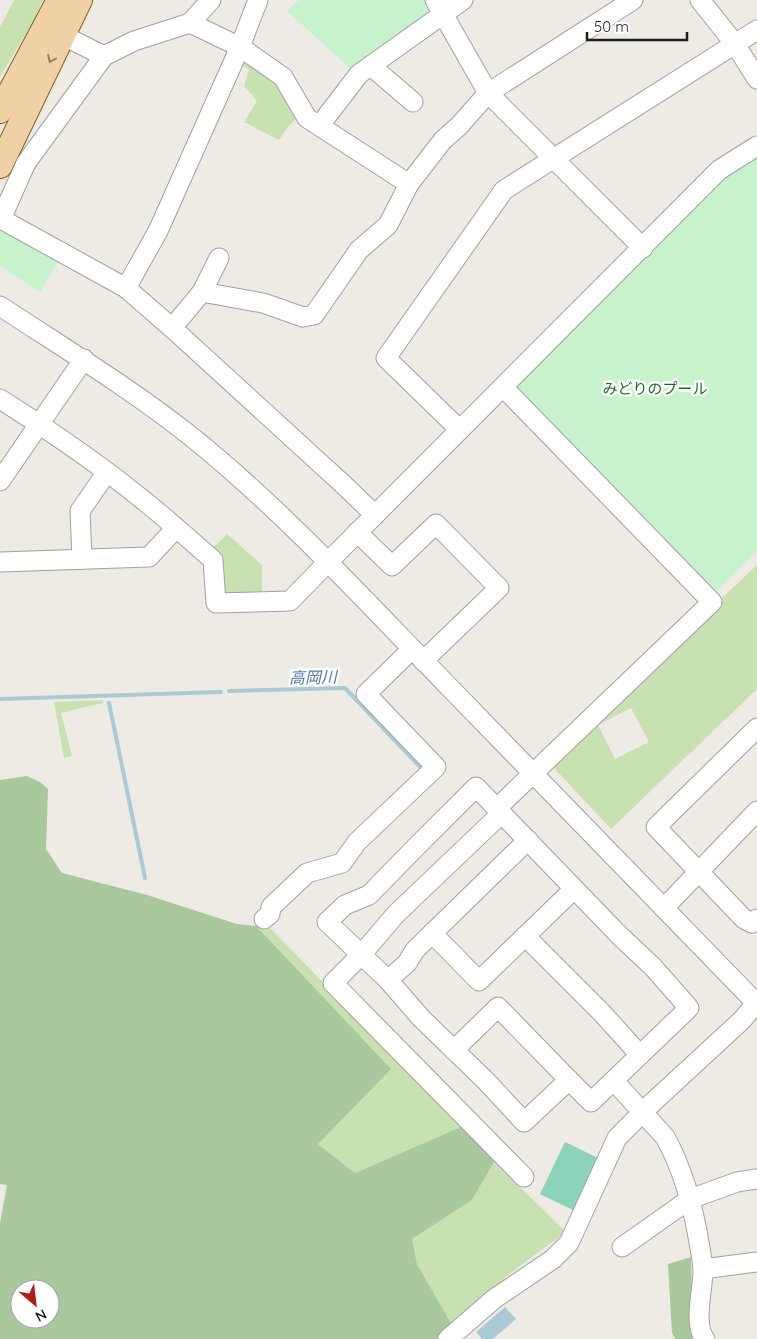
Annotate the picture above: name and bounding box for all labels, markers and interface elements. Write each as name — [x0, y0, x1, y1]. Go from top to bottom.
scale bar — [587, 10, 687, 42]
text: 50 m — [594, 17, 629, 36]
one-way arrow — [47, 54, 57, 63]
park label: みどりのプール — [602, 379, 708, 398]
water label: 高岡川 — [289, 667, 339, 687]
north arrow — [10, 1279, 60, 1329]
text: N — [32, 1305, 50, 1326]

